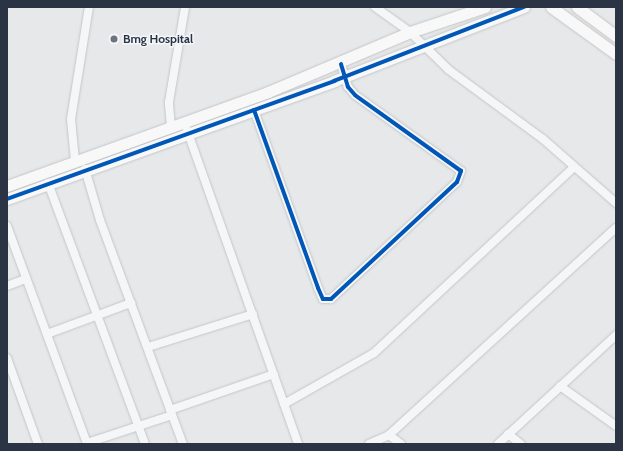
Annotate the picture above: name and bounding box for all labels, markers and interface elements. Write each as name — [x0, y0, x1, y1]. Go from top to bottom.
place label: Bmg Hospital — [123, 32, 193, 46]
marker: Bmg Hospital — [108, 33, 120, 45]

